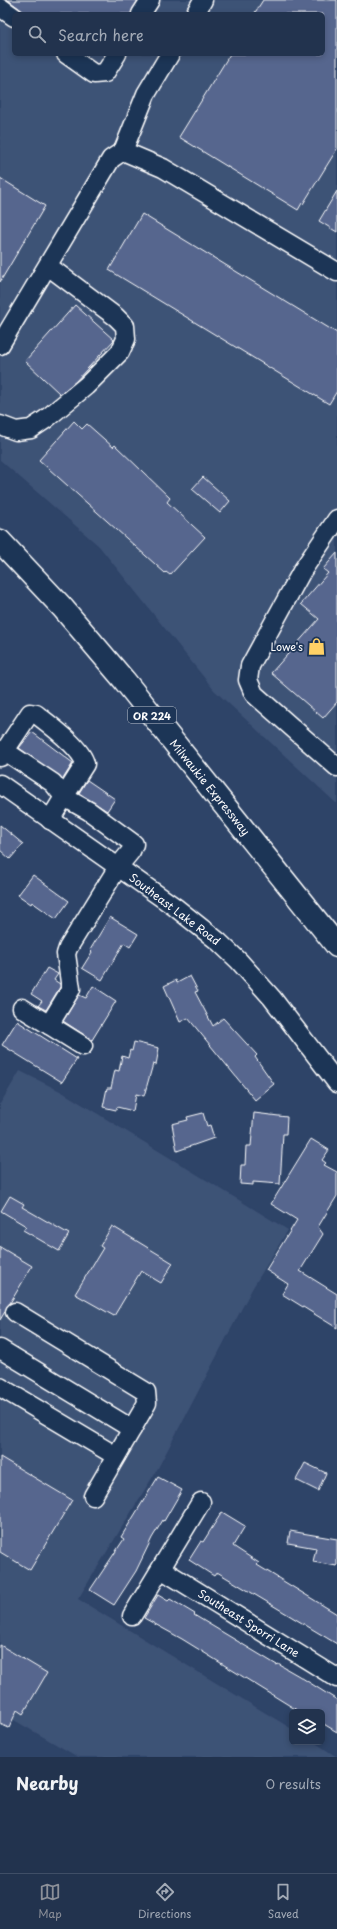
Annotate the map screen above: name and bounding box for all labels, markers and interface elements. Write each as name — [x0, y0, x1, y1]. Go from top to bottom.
search box — [12, 12, 325, 56]
icon: search — [26, 23, 48, 45]
text: Search here — [58, 23, 144, 46]
shop icon: Lowe's — [306, 636, 326, 656]
place label: Lowe's — [270, 638, 303, 655]
road number: OR 224 — [128, 707, 176, 723]
street label: Milwaukie Expressway — [166, 735, 254, 839]
street label: Southeast Lake Road — [126, 869, 224, 949]
street label: Southeast Sporri Lane — [195, 1585, 303, 1661]
map controls — [289, 1709, 325, 1745]
button: layers — [289, 1709, 325, 1745]
text: Nearby — [16, 1770, 78, 1796]
text: 0 results — [266, 1774, 321, 1793]
tab: Map — [38, 1881, 62, 1922]
tab: Directions — [138, 1881, 191, 1922]
tab: Saved — [268, 1881, 299, 1922]

